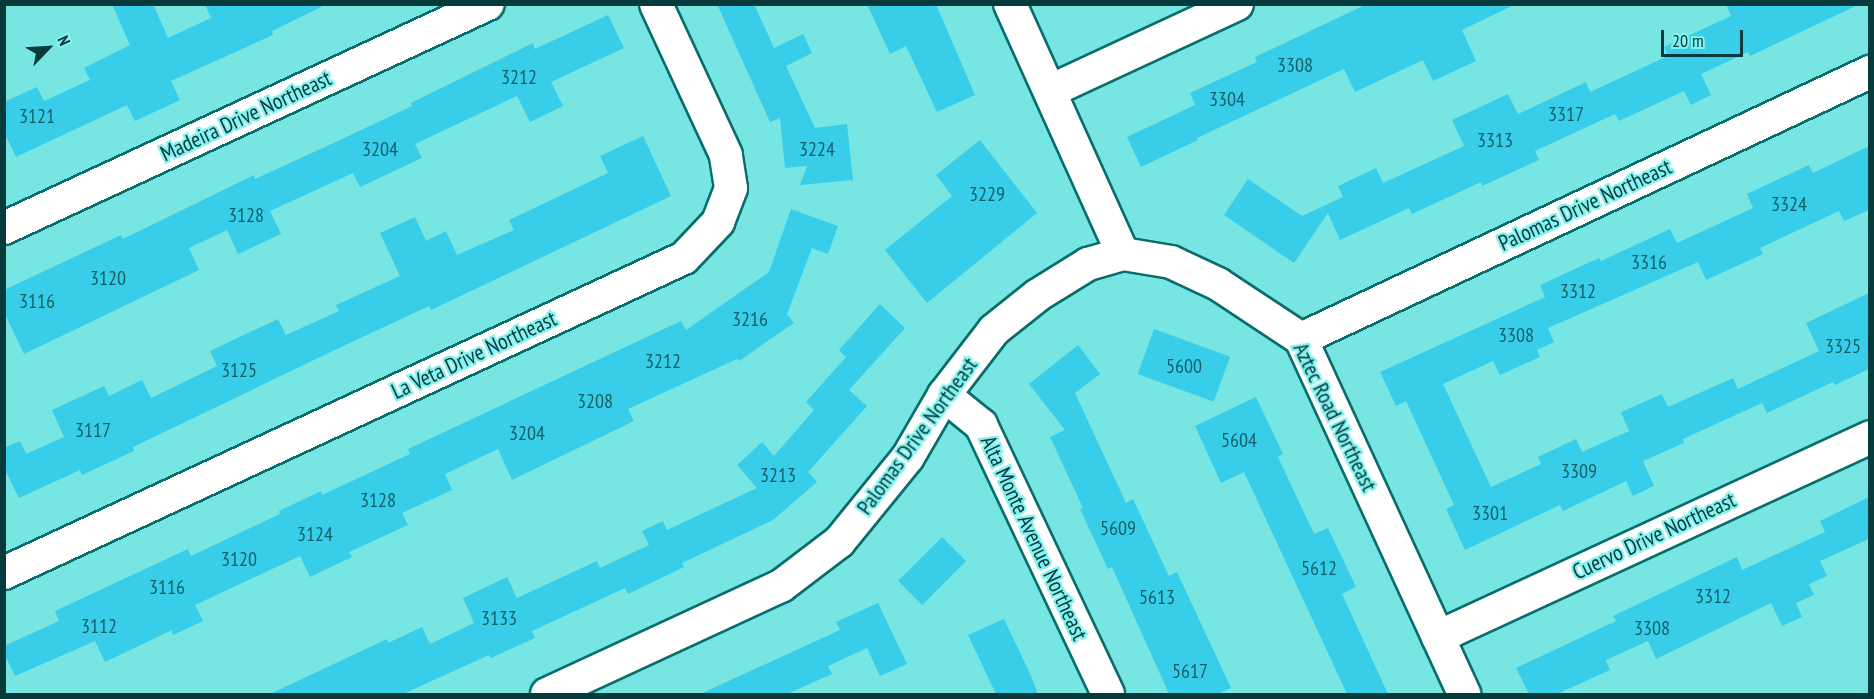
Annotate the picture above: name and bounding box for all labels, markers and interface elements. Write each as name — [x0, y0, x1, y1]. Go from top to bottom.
north arrow — [18, 18, 78, 78]
scale bar — [1664, 18, 1746, 56]
text: 20 m — [1672, 29, 1704, 52]
text: N — [53, 32, 75, 49]
house number: 3308 — [1277, 53, 1313, 77]
street label: Madeira Drive Northeast — [156, 65, 336, 167]
house number: 3212 — [501, 65, 537, 89]
house number: 3304 — [1209, 87, 1245, 111]
house number: 3317 — [1548, 102, 1584, 126]
house number: 3121 — [19, 104, 55, 128]
house number: 3313 — [1477, 128, 1513, 152]
house number: 3204 — [362, 137, 398, 161]
house number: 3224 — [799, 137, 835, 161]
street label: Palomas Drive Northeast — [1494, 153, 1676, 257]
house number: 3229 — [969, 182, 1005, 206]
house number: 3324 — [1771, 192, 1807, 216]
house number: 3128 — [228, 203, 264, 227]
house number: 3316 — [1631, 250, 1667, 274]
house number: 3120 — [90, 266, 126, 290]
house number: 3312 — [1560, 279, 1596, 303]
house number: 3116 — [19, 289, 55, 313]
street label: La Veta Drive Northeast — [387, 305, 561, 405]
house number: 3216 — [732, 307, 768, 331]
house number: 3308 — [1498, 323, 1534, 347]
house number: 3325 — [1825, 334, 1861, 358]
street label: Aztec Road Northeast — [1288, 338, 1382, 496]
house number: 3212 — [645, 349, 681, 373]
street label: Palomas Drive Northeast — [851, 352, 983, 520]
house number: 5600 — [1166, 354, 1202, 378]
house number: 3125 — [221, 358, 257, 382]
house number: 3208 — [577, 389, 613, 413]
house number: 3117 — [75, 418, 111, 442]
house number: 3204 — [509, 421, 545, 445]
house number: 5604 — [1221, 428, 1257, 452]
street label: Alta Monte Avenue Northeast — [975, 431, 1093, 645]
house number: 3309 — [1561, 459, 1597, 483]
house number: 3213 — [760, 463, 796, 487]
street label: Cuervo Drive Northeast — [1568, 487, 1740, 585]
house number: 3128 — [360, 488, 396, 512]
house number: 3301 — [1472, 501, 1508, 525]
house number: 5609 — [1100, 516, 1136, 540]
house number: 3124 — [297, 522, 333, 546]
house number: 3120 — [221, 547, 257, 571]
house number: 5612 — [1301, 556, 1337, 580]
house number: 3116 — [149, 575, 185, 599]
house number: 3312 — [1695, 584, 1731, 608]
house number: 5613 — [1139, 585, 1175, 609]
house number: 3133 — [481, 606, 517, 630]
house number: 3112 — [81, 614, 117, 638]
house number: 3308 — [1634, 616, 1670, 640]
house number: 5617 — [1172, 659, 1208, 683]

